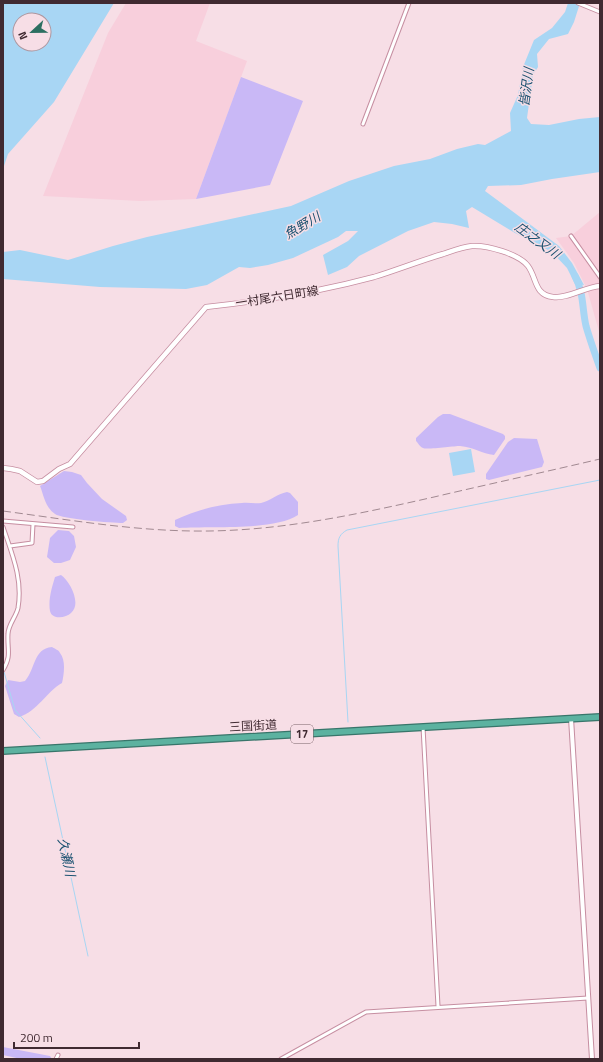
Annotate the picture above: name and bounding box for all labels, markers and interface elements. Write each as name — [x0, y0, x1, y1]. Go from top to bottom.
north arrow — [12, 12, 52, 52]
text: N — [14, 29, 32, 42]
water label: 皆沢川 — [513, 64, 539, 108]
water label: 魚野川 — [280, 205, 326, 244]
water label: 庄之又川 — [511, 217, 567, 265]
street label: 一村尾六日町線 — [234, 281, 320, 312]
street label: 三国街道 — [229, 715, 277, 736]
road number: 17 — [291, 725, 313, 743]
water label: 久瀬川 — [53, 836, 81, 880]
scale bar — [14, 1024, 139, 1050]
text: 200 m — [20, 1028, 53, 1047]

